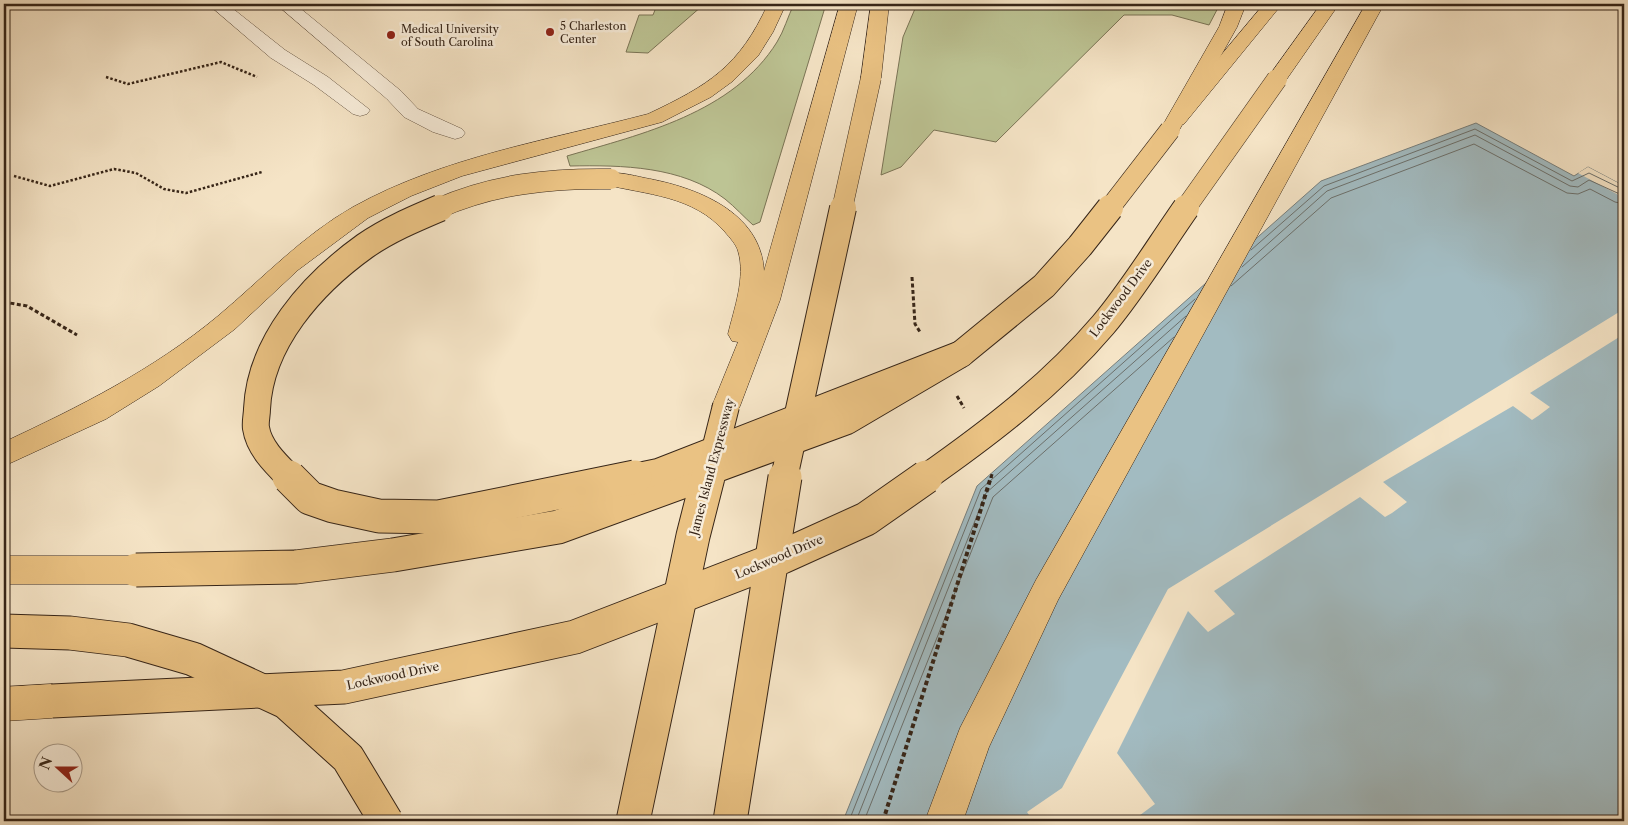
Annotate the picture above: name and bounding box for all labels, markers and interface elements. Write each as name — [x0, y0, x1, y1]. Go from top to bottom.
place label: 5 Charleston Center — [560, 19, 626, 46]
place label: Medical University of South Carolina — [401, 22, 500, 49]
marker: 5 Charleston Center — [544, 26, 556, 38]
marker: Medical University of South Carolina — [385, 29, 397, 41]
street label: Lockwood Drive — [1086, 255, 1155, 340]
street label: James Island Expressway — [685, 396, 737, 539]
street label: Lockwood Drive — [733, 531, 825, 582]
street label: Lockwood Drive — [345, 658, 441, 693]
north arrow — [32, 742, 82, 792]
text: N — [35, 754, 56, 772]

